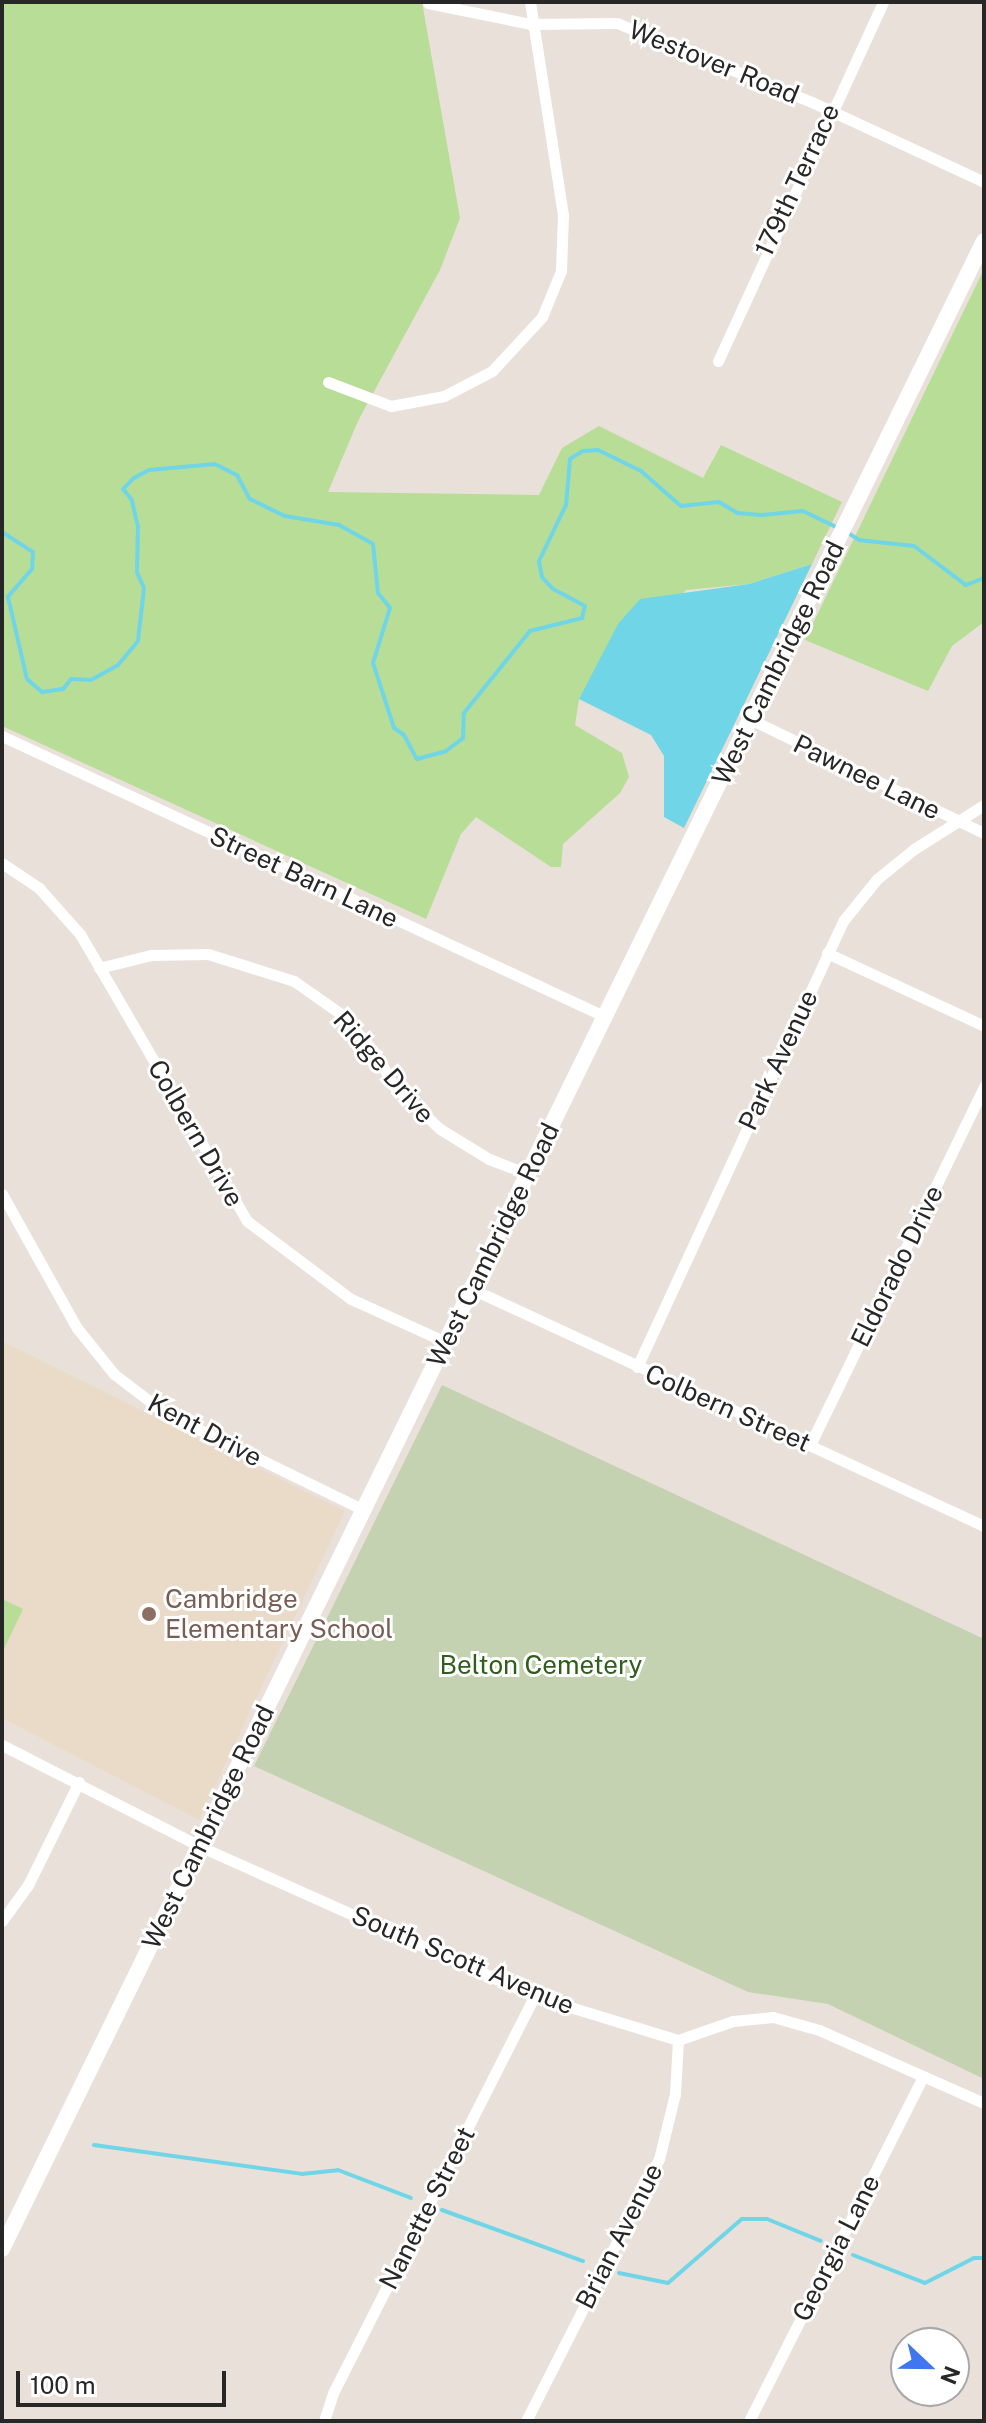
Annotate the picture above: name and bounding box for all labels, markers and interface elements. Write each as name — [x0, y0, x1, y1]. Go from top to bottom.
street label: Westover Road — [624, 14, 804, 110]
street label: 179th Terrace — [748, 99, 846, 261]
street label: West Cambridge Road — [705, 536, 851, 790]
street label: Pawnee Lane — [788, 728, 946, 826]
street label: Street Barn Lane — [205, 820, 403, 934]
street label: Park Avenue — [732, 985, 824, 1135]
street label: Ridge Drive — [327, 1005, 441, 1129]
street label: Colbern Drive — [141, 1054, 251, 1212]
street label: West Cambridge Road — [420, 1118, 566, 1372]
street label: Eldorado Drive — [844, 1180, 950, 1352]
street label: Colbern Street — [640, 1358, 816, 1458]
street label: Kent Drive — [143, 1387, 267, 1473]
place label: Cambridge Elementary School — [165, 1583, 393, 1644]
marker: Cambridge Elementary School — [140, 1605, 158, 1623]
park label: Belton Cemetery — [439, 1649, 643, 1681]
street label: West Cambridge Road — [135, 1700, 281, 1954]
street label: South Scott Avenue — [347, 1899, 579, 2021]
street label: Nanette Street — [373, 2121, 481, 2295]
street label: Brian Avenue — [569, 2158, 669, 2314]
street label: Georgia Lane — [786, 2170, 886, 2326]
north arrow — [890, 2327, 970, 2407]
scale bar — [20, 2355, 230, 2405]
text: N — [935, 2362, 966, 2388]
text: 100 m — [30, 2371, 96, 2399]

